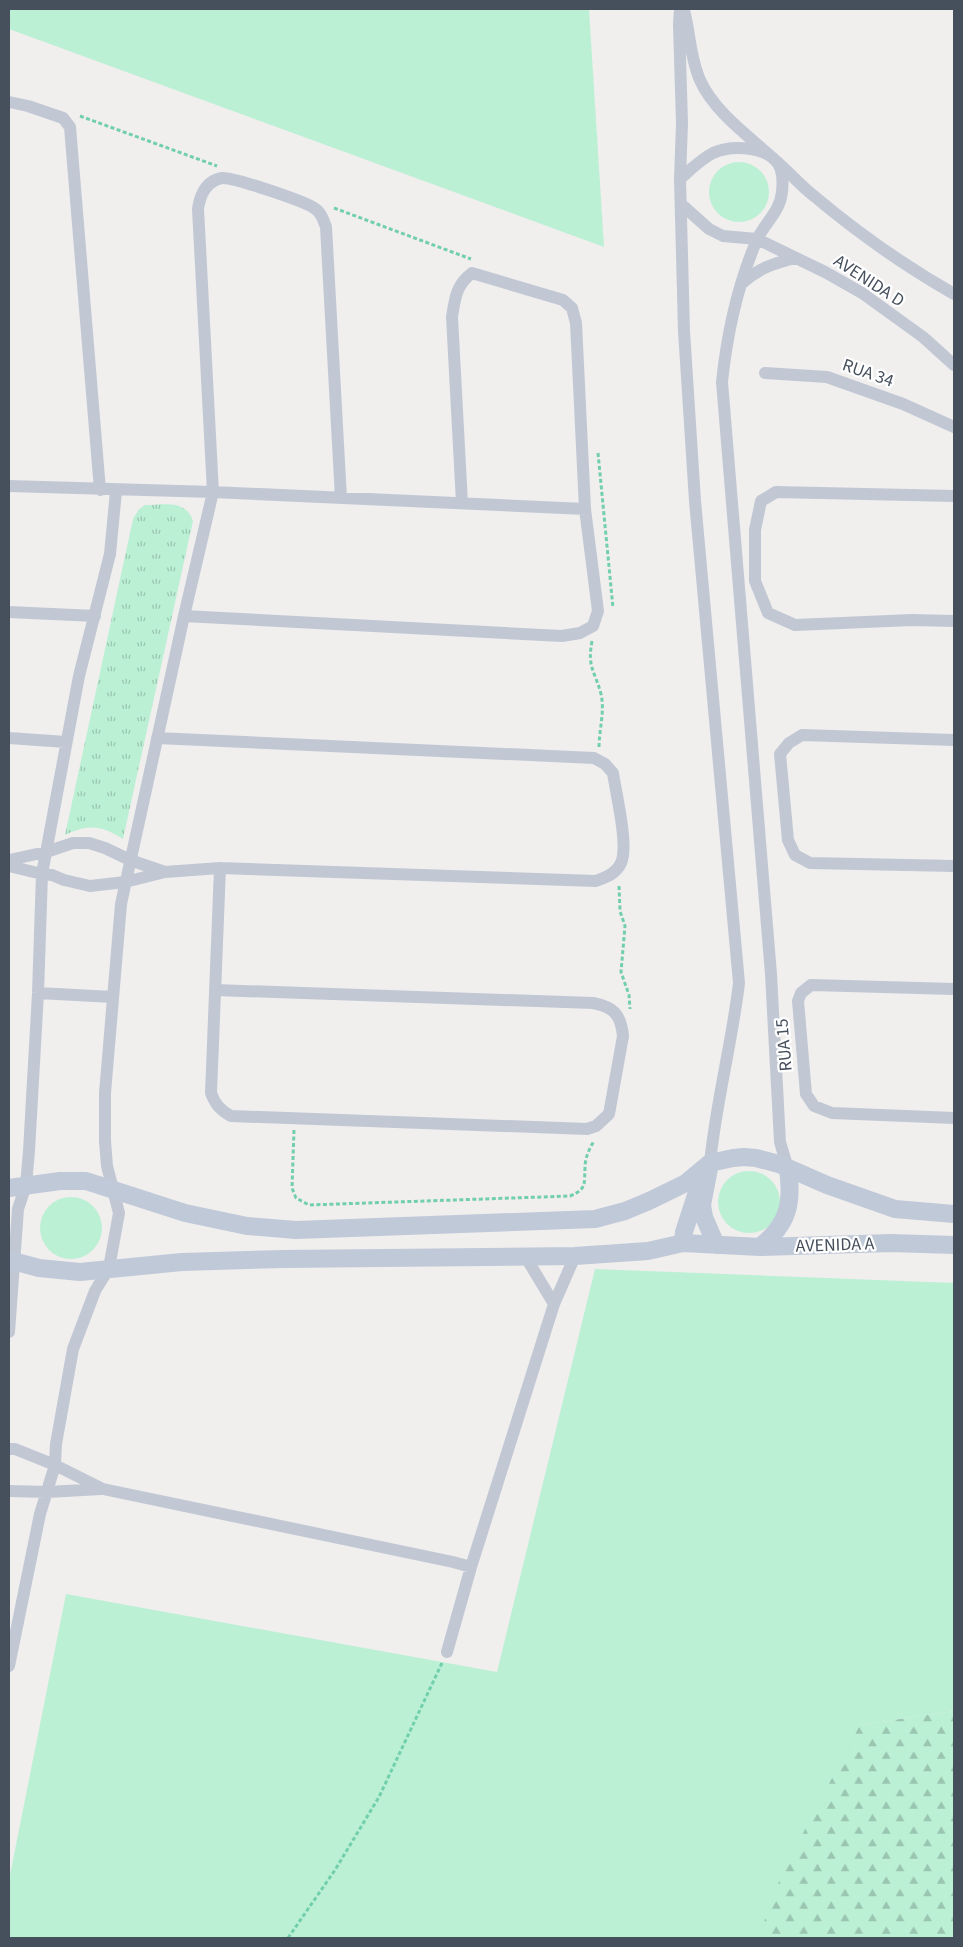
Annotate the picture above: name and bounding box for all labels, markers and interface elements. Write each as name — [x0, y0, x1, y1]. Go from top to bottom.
street label: AVENIDA D — [829, 249, 909, 313]
street label: RUA 34 — [839, 353, 897, 393]
street label: RUA 15 — [769, 1018, 799, 1072]
street label: AVENIDA A — [795, 1231, 875, 1259]

